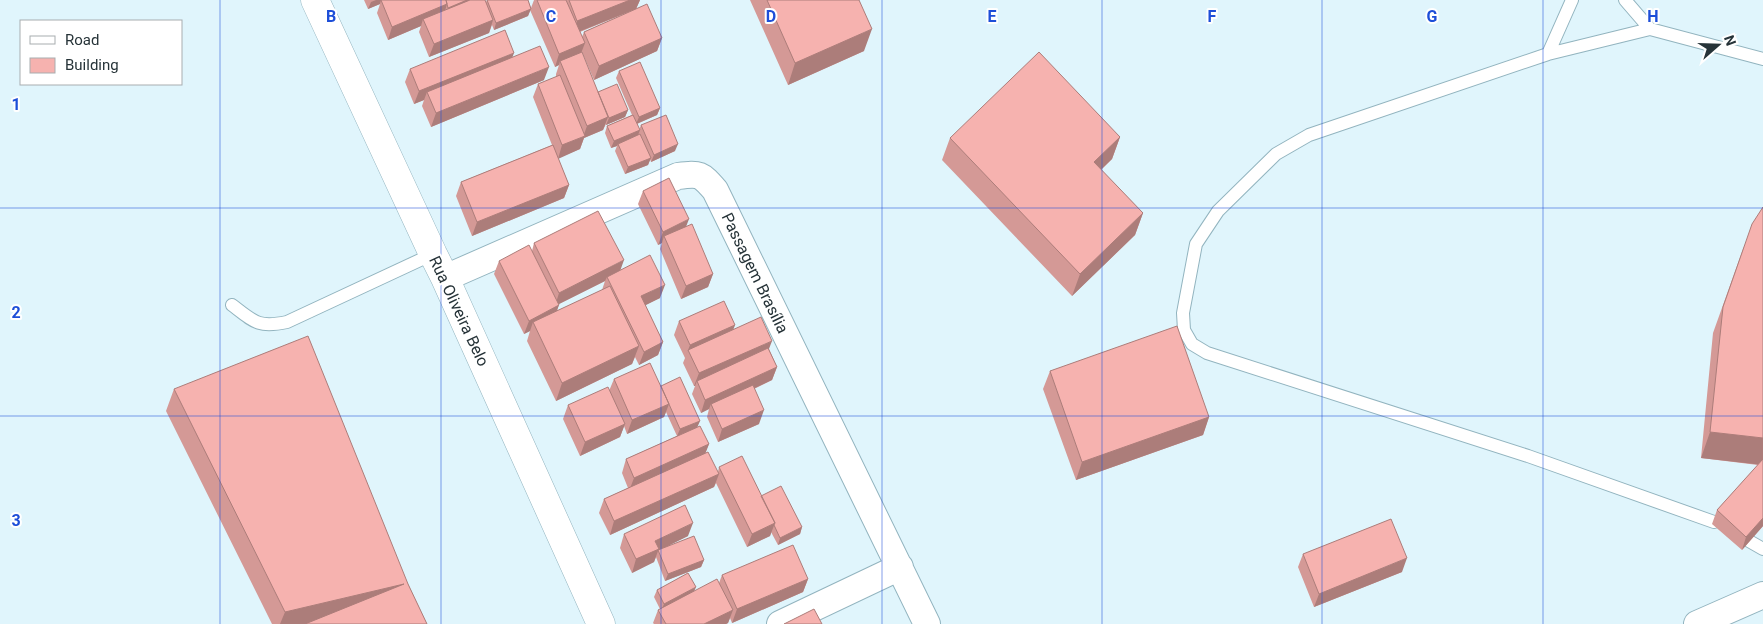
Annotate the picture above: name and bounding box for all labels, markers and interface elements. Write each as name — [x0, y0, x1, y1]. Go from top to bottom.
text: B — [326, 7, 336, 26]
text: C — [546, 7, 556, 26]
text: D — [766, 7, 776, 26]
text: E — [988, 7, 997, 26]
text: F — [1208, 7, 1217, 26]
text: G — [1427, 7, 1438, 26]
text: H — [1647, 7, 1659, 26]
legend — [20, 20, 182, 85]
north arrow — [1693, 20, 1743, 70]
text: Road — [65, 31, 99, 49]
text: N — [1721, 33, 1739, 48]
text: Building — [65, 56, 119, 74]
text: 1 — [11, 95, 21, 114]
street label: Passagem Brasília — [718, 210, 792, 336]
street label: Rua Oliveira Belo — [425, 253, 493, 369]
text: 2 — [11, 303, 21, 322]
text: 3 — [11, 511, 21, 530]

